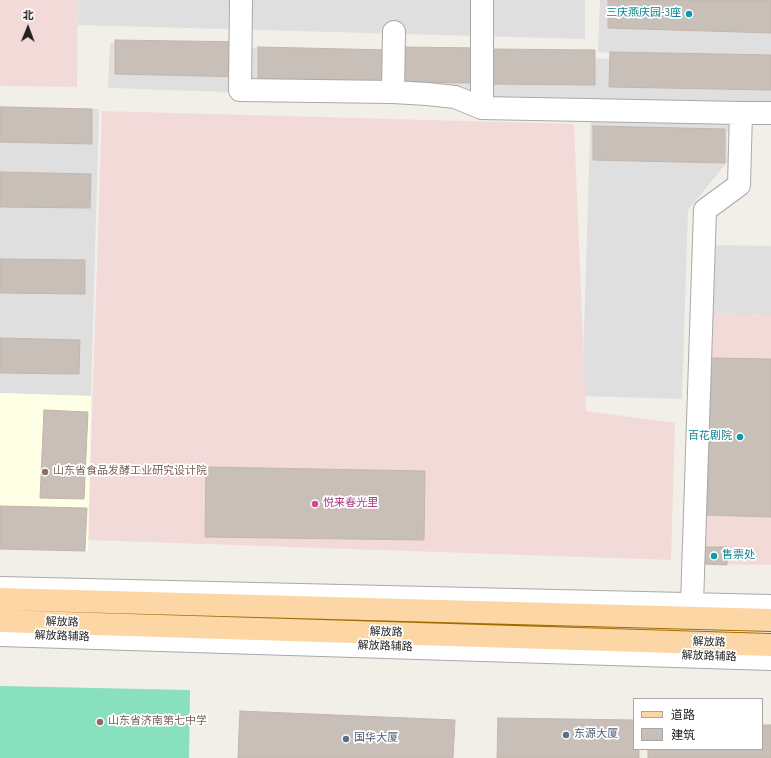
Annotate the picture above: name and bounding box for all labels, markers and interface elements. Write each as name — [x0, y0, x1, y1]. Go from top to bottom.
place label: 三庆燕庆园-3座 — [606, 7, 681, 21]
north arrow — [8, 8, 48, 48]
text: 北 — [23, 8, 34, 23]
marker: 三庆燕庆园-3座 — [684, 9, 694, 19]
place label: 百花剧院 — [688, 430, 732, 444]
marker: 百花剧院 — [735, 432, 745, 442]
place label: 山东省食品发酵工业研究设计院 — [53, 465, 207, 479]
marker: 山东省食品发酵工业研究设计院 — [40, 467, 50, 477]
place label: 悦来春光里 — [323, 497, 378, 511]
marker: 悦来春光里 — [310, 499, 320, 509]
place label: 售票处 — [722, 549, 755, 563]
marker: 售票处 — [709, 551, 719, 561]
street label: 解放路 — [45, 616, 79, 630]
street label: 解放路 — [369, 626, 403, 640]
street label: 解放路辅路 — [34, 629, 90, 645]
street label: 解放路 — [692, 636, 726, 650]
street label: 解放路辅路 — [357, 639, 413, 655]
street label: 解放路辅路 — [681, 649, 737, 665]
legend — [633, 698, 763, 750]
text: 道路 — [671, 707, 695, 724]
place label: 山东省济南第七中学 — [108, 715, 207, 729]
marker: 山东省济南第七中学 — [95, 717, 105, 727]
text: 建筑 — [671, 727, 695, 744]
place label: 东源大厦 — [574, 728, 618, 742]
marker: 东源大厦 — [561, 730, 571, 740]
place label: 国华大厦 — [354, 732, 398, 746]
marker: 国华大厦 — [341, 734, 351, 744]

